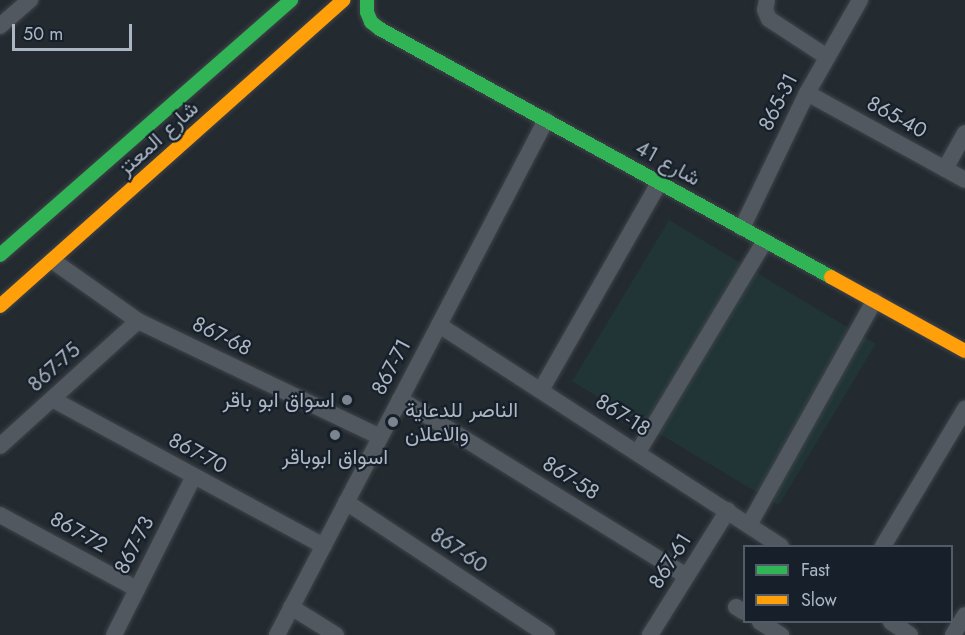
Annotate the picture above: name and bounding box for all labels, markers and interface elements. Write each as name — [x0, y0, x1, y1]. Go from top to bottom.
scale bar — [15, 12, 135, 50]
text: 50 m — [23, 21, 63, 47]
street label: 865-31 — [753, 69, 803, 135]
street label: 865-40 — [863, 90, 931, 144]
street label: شارع المعتز — [113, 95, 203, 181]
street label: شارع 41 — [631, 135, 705, 191]
street label: 867-68 — [188, 311, 256, 361]
street label: 867-71 — [366, 335, 416, 399]
street label: 867-75 — [23, 337, 85, 397]
place label: اسواق ابو باقر — [222, 387, 335, 413]
street label: 867-18 — [591, 388, 655, 442]
marker: اسواق ابو باقر — [340, 393, 354, 407]
place label: الناصر للدعاية والاعلان — [405, 397, 518, 447]
marker: الناصر للدعاية والاعلان — [386, 415, 400, 429]
street label: 867-70 — [164, 427, 232, 479]
marker: اسواق ابوباقر — [328, 428, 342, 442]
place label: اسواق ابوباقر — [282, 444, 388, 470]
street label: 867-58 — [538, 451, 604, 505]
street label: 867-72 — [46, 506, 112, 558]
street label: 867-73 — [109, 512, 159, 578]
street label: 867-60 — [426, 522, 492, 578]
street label: 867-61 — [643, 529, 697, 593]
legend — [743, 545, 953, 623]
text: Fast — [801, 557, 830, 583]
text: Slow — [801, 587, 837, 613]

